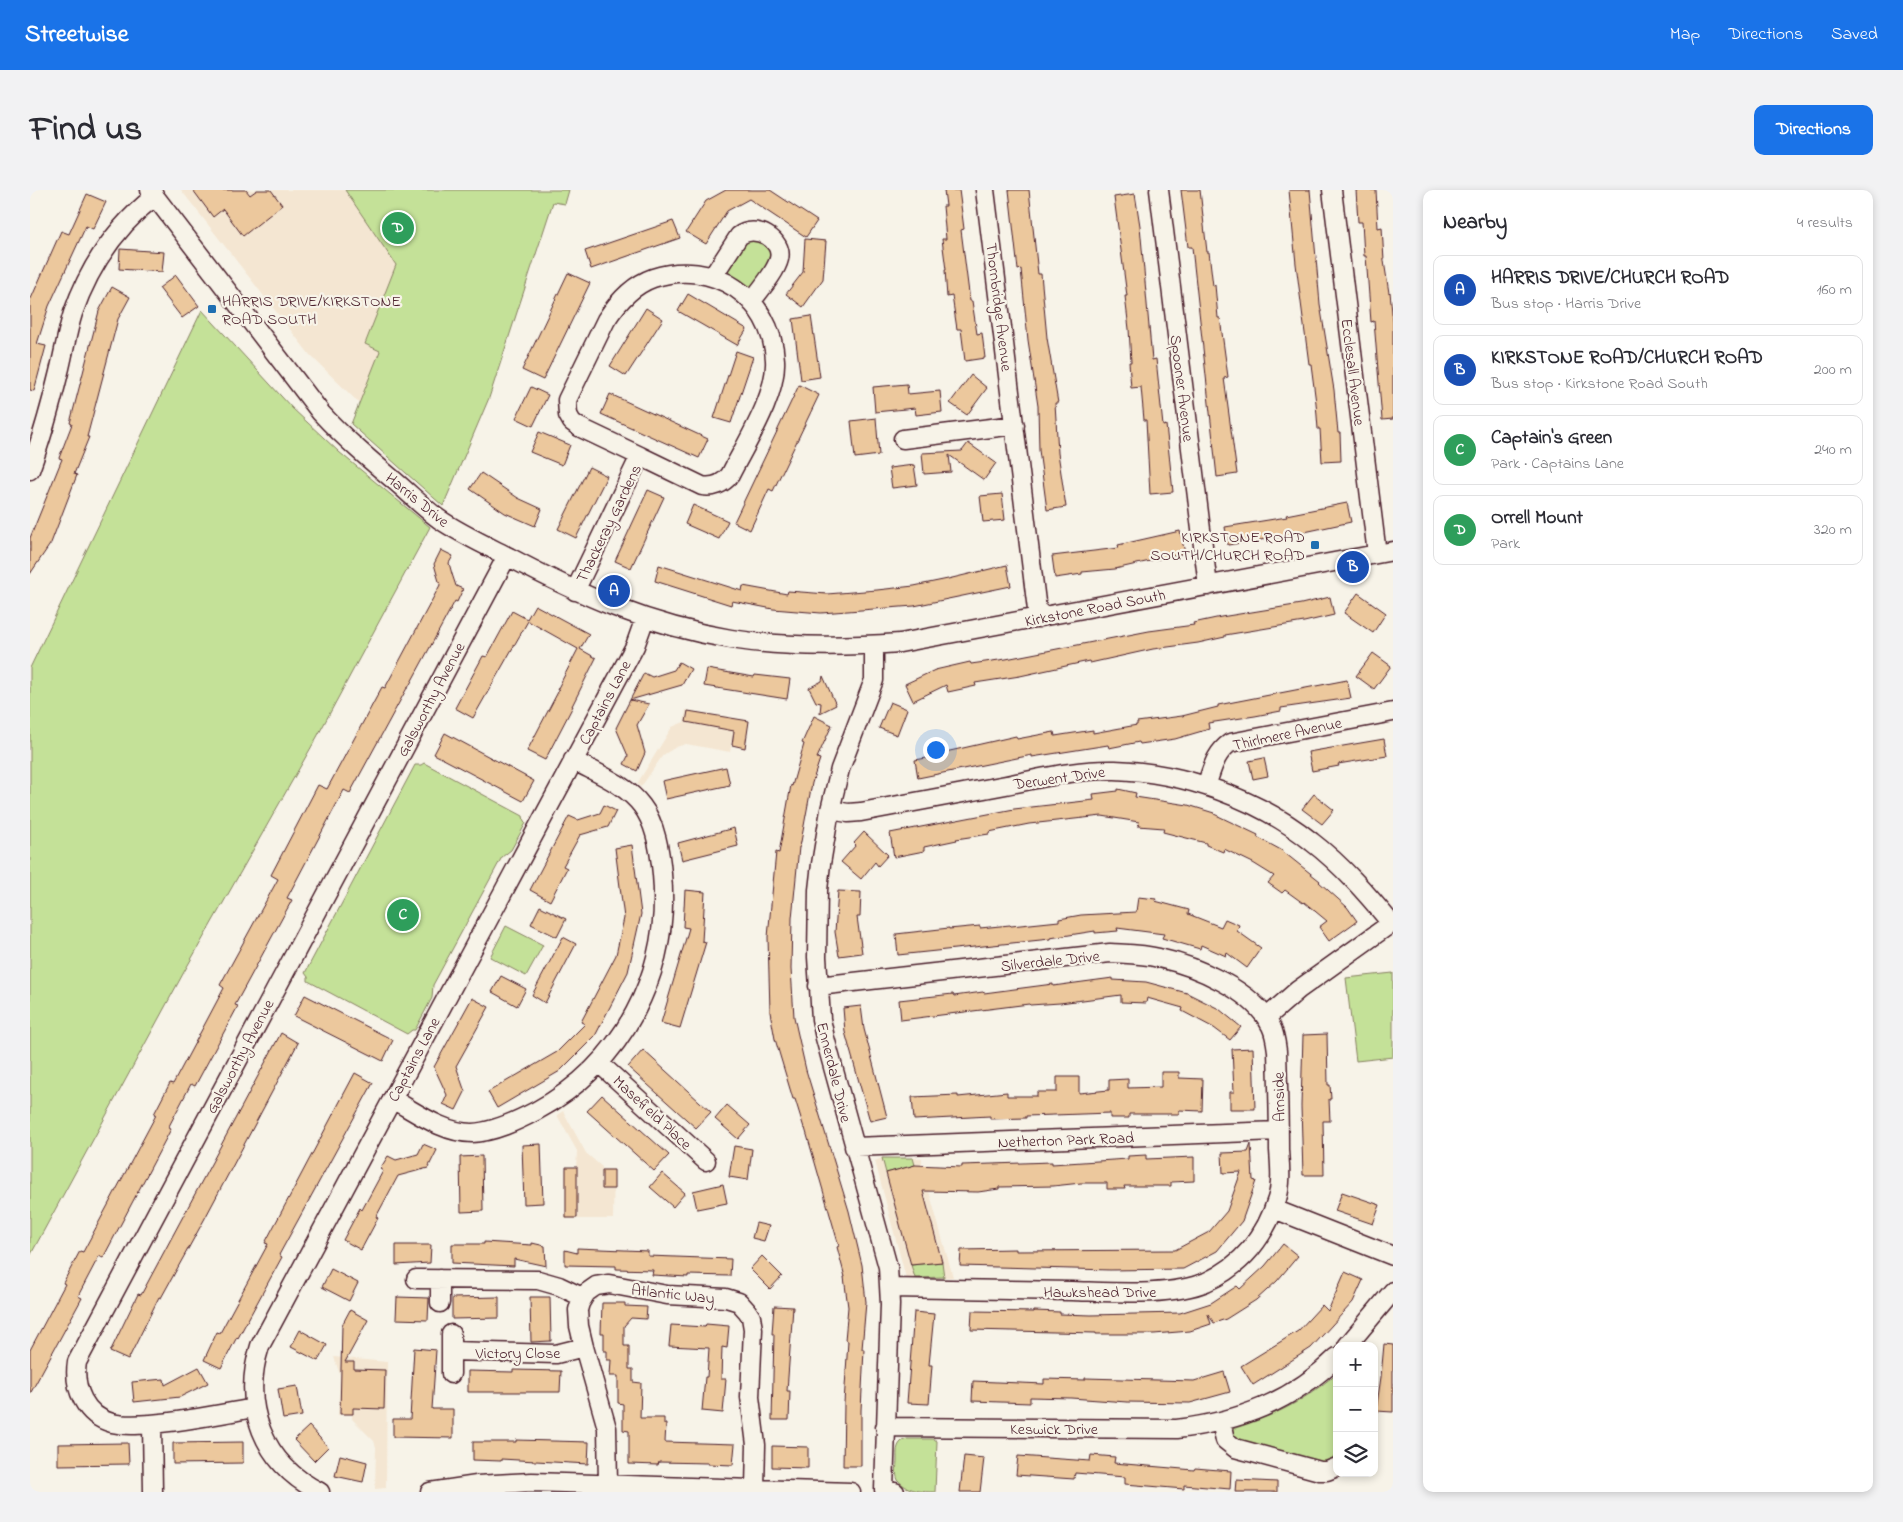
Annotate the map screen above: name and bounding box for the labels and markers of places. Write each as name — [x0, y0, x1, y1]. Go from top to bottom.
pin: D — [382, 209, 414, 247]
place label: HARRIS DRIVE/KIRKSTONE ROAD SOUTH — [222, 290, 401, 332]
marker: HARRIS DRIVE/KIRKSTONE ROAD SOUTH — [206, 303, 218, 315]
place label: KIRKSTONE ROAD SOUTH/CHURCH ROAD — [1150, 526, 1305, 568]
marker: KIRKSTONE ROAD SOUTH/CHURCH ROAD — [1309, 539, 1321, 551]
pin: B — [1337, 548, 1369, 586]
pin: A — [598, 572, 630, 610]
pin: C — [387, 896, 419, 934]

